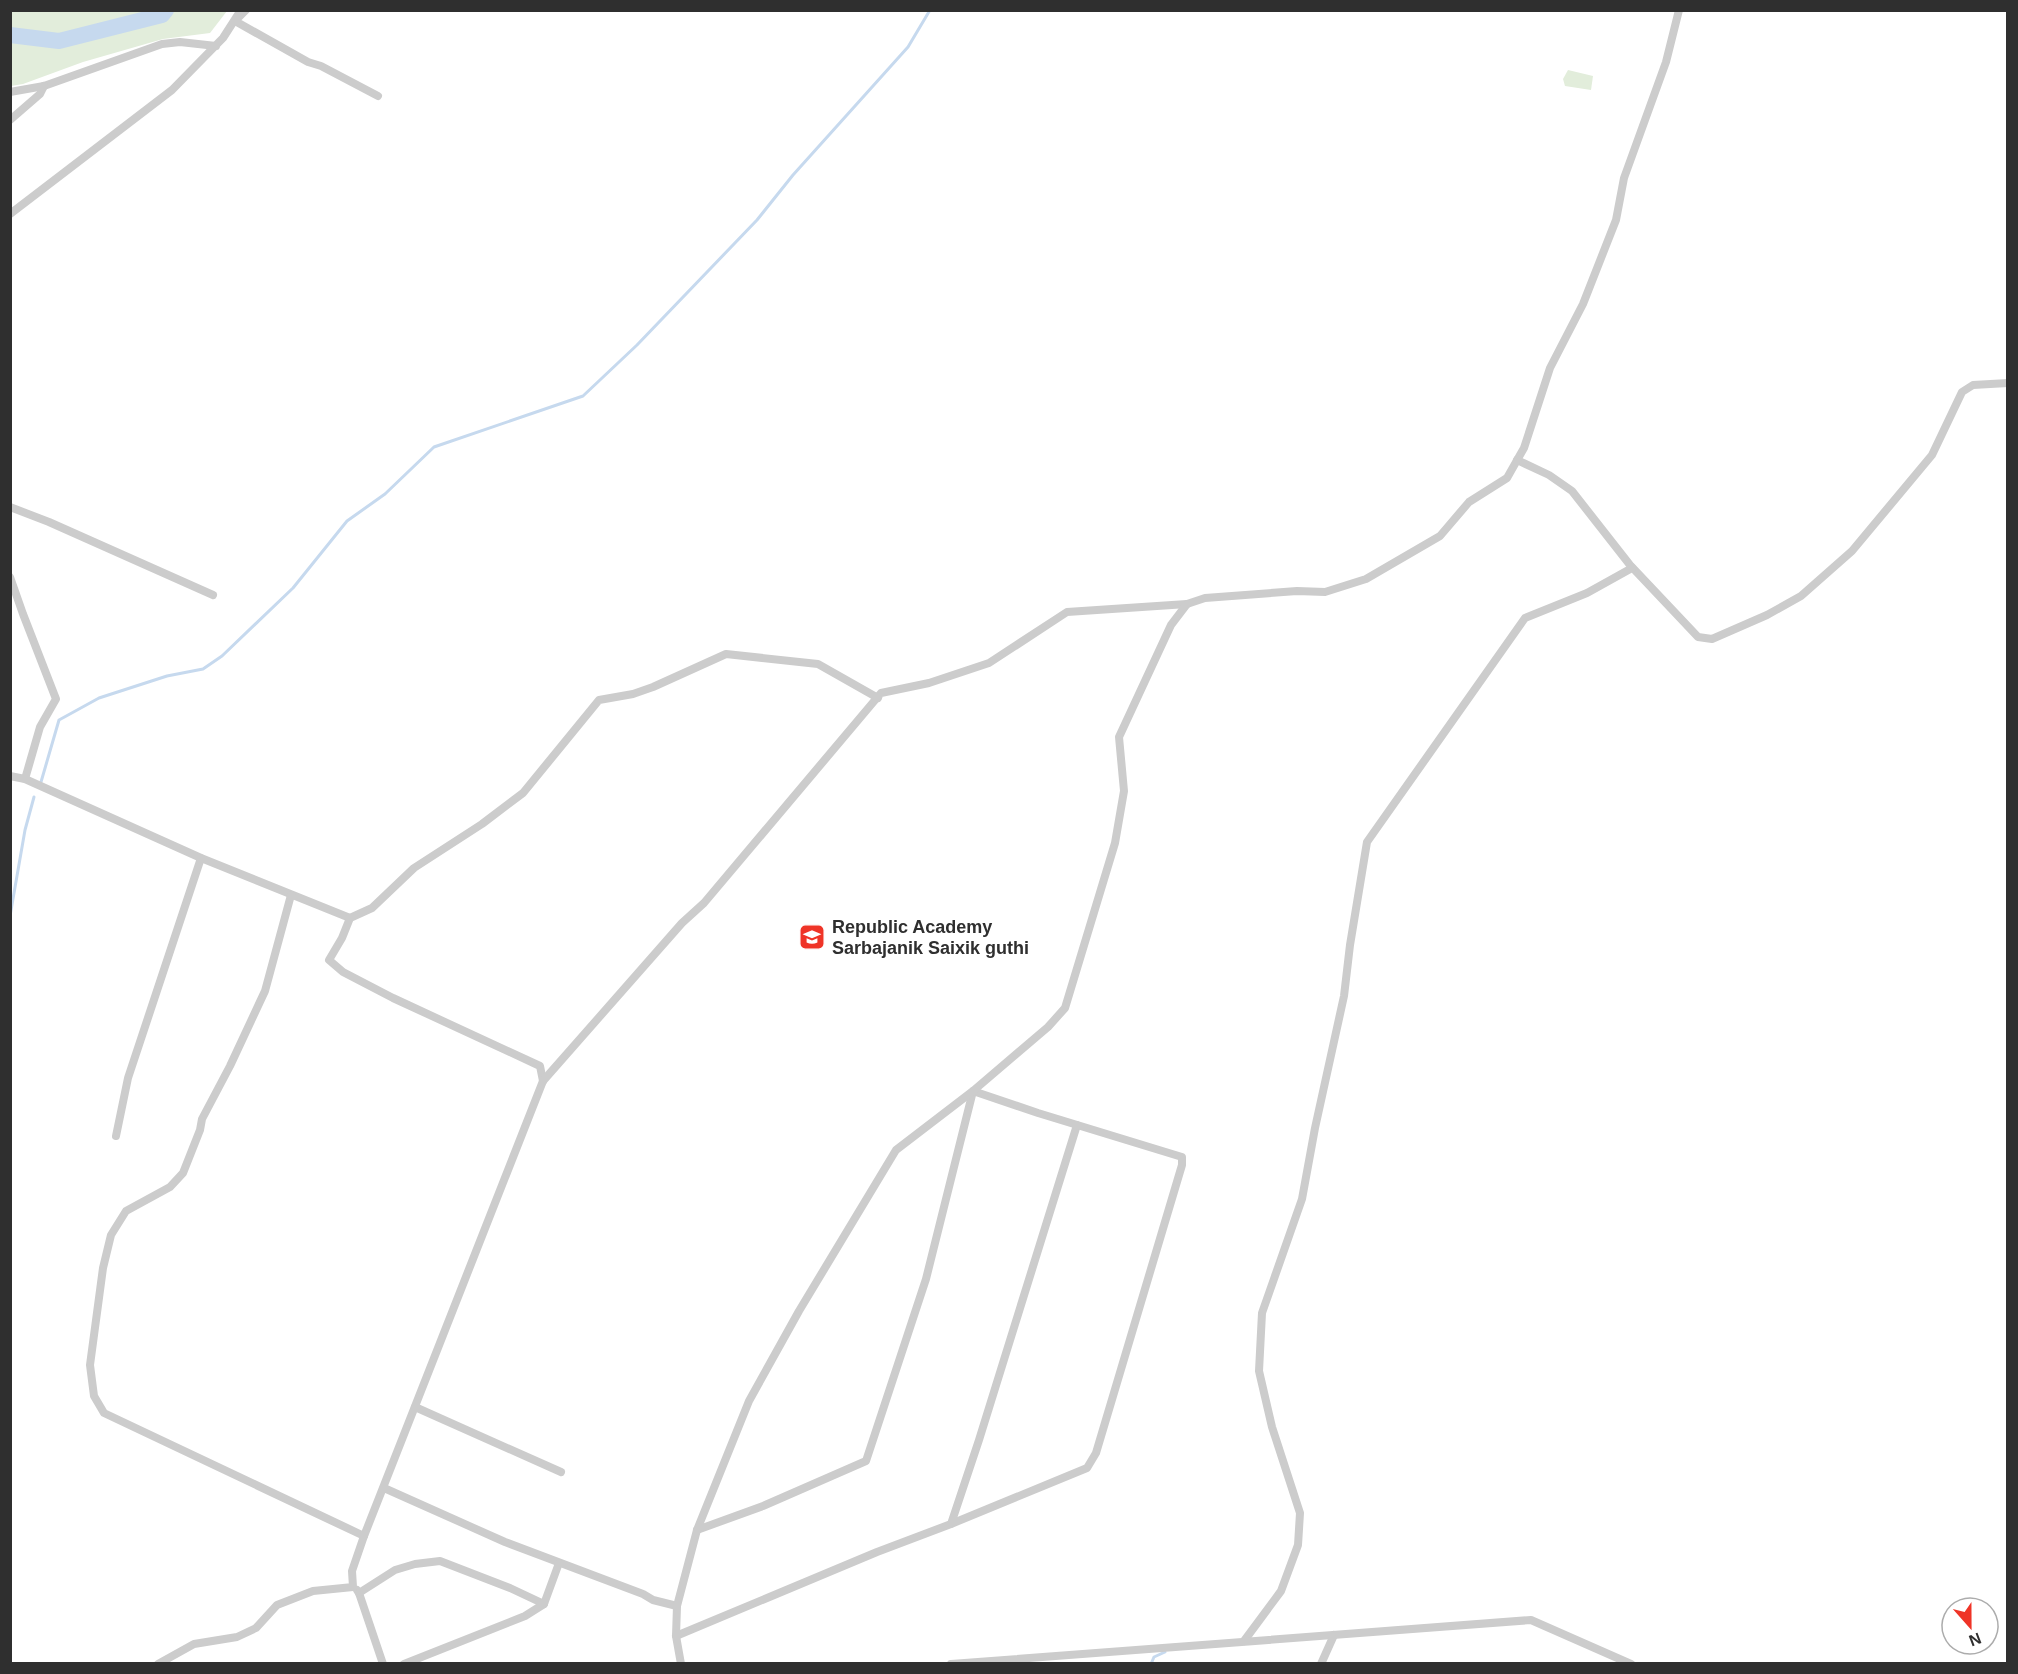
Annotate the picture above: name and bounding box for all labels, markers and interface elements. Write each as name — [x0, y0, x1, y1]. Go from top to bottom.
place label: Republic Academy Sarbajanik Saixik guthi — [832, 917, 1029, 958]
school or university icon: Republic Academy Sarbajanik Saixik guthi — [797, 922, 827, 952]
north arrow — [1940, 1596, 2000, 1656]
text: N — [1967, 1630, 1984, 1650]

